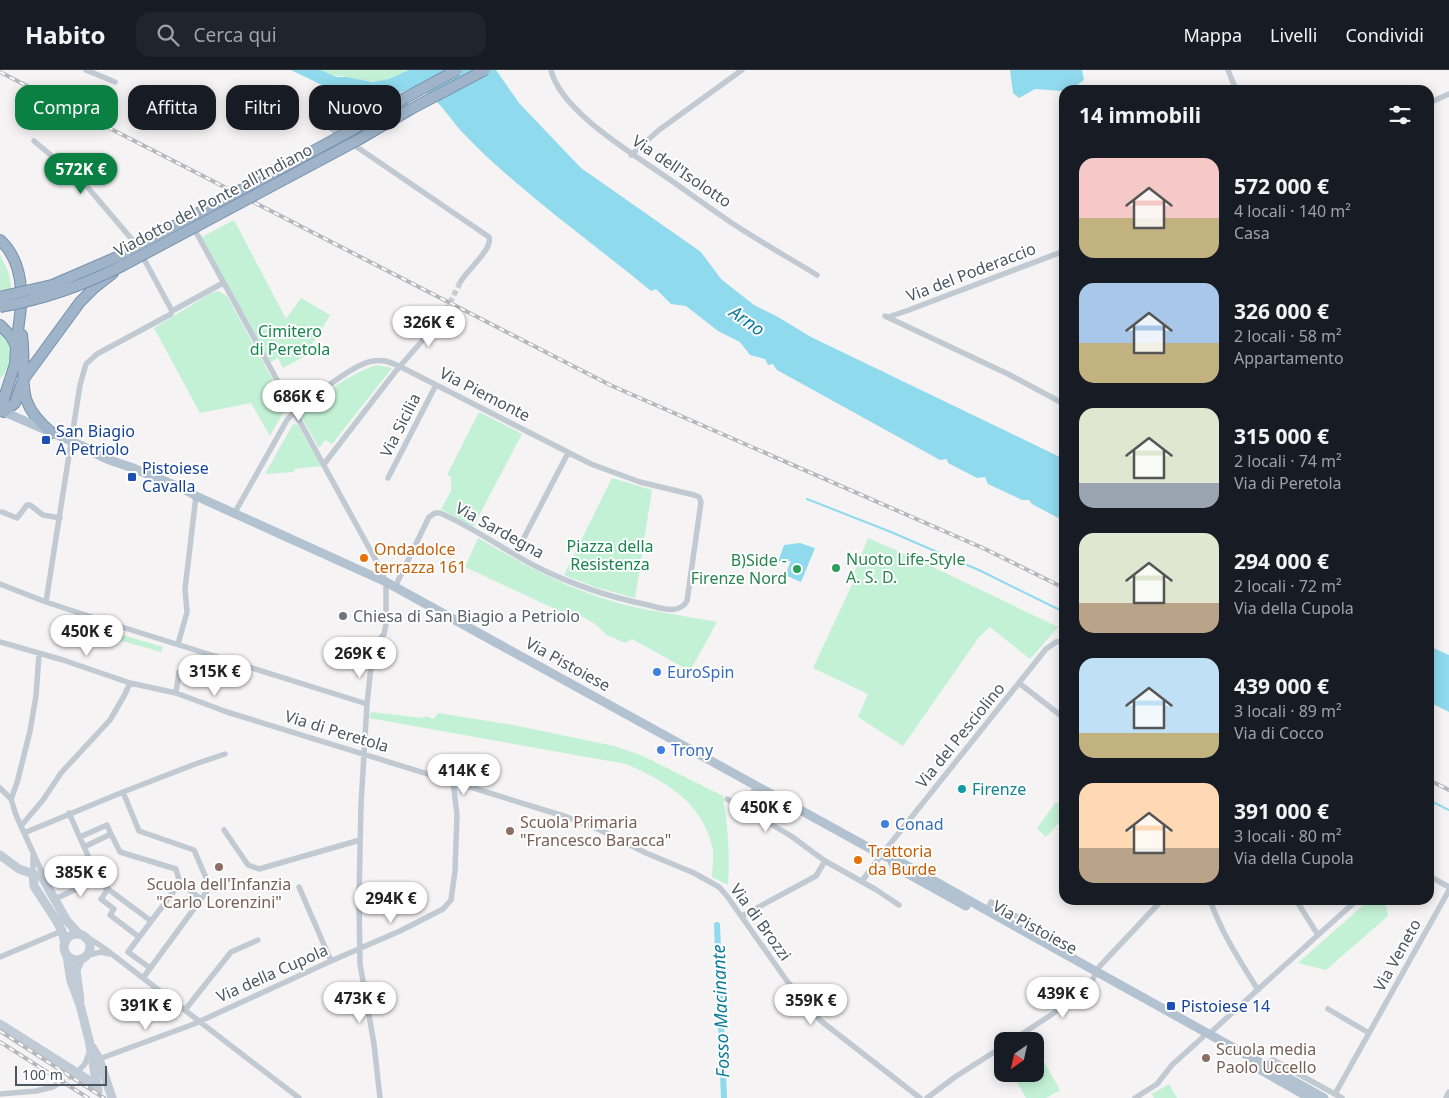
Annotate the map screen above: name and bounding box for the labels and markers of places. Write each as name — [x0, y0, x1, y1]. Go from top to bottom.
pin: 572K € — [40, 152, 122, 195]
pin: 326K € — [388, 306, 470, 348]
pin: 686K € — [258, 380, 340, 422]
place label: San Biagio A Petriolo — [56, 420, 135, 460]
marker: San Biagio A Petriolo — [40, 434, 52, 446]
place label: Pistoiese Cavalla — [142, 457, 209, 497]
marker: Pistoiese Cavalla — [126, 471, 138, 483]
place label: Ondadolce terrazza 161 — [374, 538, 466, 578]
place label: Nuoto Life-Style A. S. D. — [846, 548, 965, 588]
place label: B)Side - Firenze Nord — [691, 549, 787, 589]
marker: Ondadolce terrazza 161 — [358, 552, 370, 564]
marker: Nuoto Life-Style A. S. D. — [830, 562, 842, 574]
marker: B)Side - Firenze Nord — [791, 563, 803, 575]
place label: Chiesa di San Biagio a Petriolo — [353, 605, 580, 627]
marker: Chiesa di San Biagio a Petriolo — [337, 610, 349, 622]
pin: 450K € — [46, 614, 128, 657]
pin: 269K € — [319, 636, 401, 679]
pin: 315K € — [174, 654, 256, 697]
place label: EuroSpin — [667, 661, 734, 683]
marker: EuroSpin — [651, 666, 663, 678]
place label: Trony — [671, 739, 714, 761]
marker: Trony — [655, 744, 667, 756]
pin: 414K € — [423, 754, 505, 796]
place label: Firenze — [972, 778, 1026, 800]
marker: Firenze — [956, 783, 968, 795]
pin: 450K € — [725, 790, 807, 833]
place label: Scuola Primaria "Francesco Baracca" — [520, 811, 671, 851]
place label: Conad — [895, 813, 944, 835]
marker: Conad — [879, 818, 891, 830]
marker: Scuola Primaria "Francesco Baracca" — [504, 825, 516, 837]
place label: Trattoria da Burde — [868, 840, 936, 880]
marker: Trattoria da Burde — [852, 854, 864, 866]
pin: 385K € — [40, 856, 122, 898]
marker: Scuola dell'Infanzia "Carlo Lorenzini" — [213, 861, 225, 873]
place label: Scuola dell'Infanzia "Carlo Lorenzini" — [147, 873, 291, 913]
pin: 294K € — [350, 882, 432, 924]
pin: 439K € — [1022, 976, 1104, 1019]
pin: 473K € — [319, 982, 401, 1024]
pin: 359K € — [770, 984, 852, 1026]
pin: 391K € — [105, 988, 187, 1031]
place label: Pistoiese 14 — [1181, 995, 1270, 1017]
marker: Pistoiese 14 — [1165, 1000, 1177, 1012]
place label: Scuola media Paolo Uccello — [1216, 1038, 1316, 1078]
marker: Scuola media Paolo Uccello — [1200, 1052, 1212, 1064]

